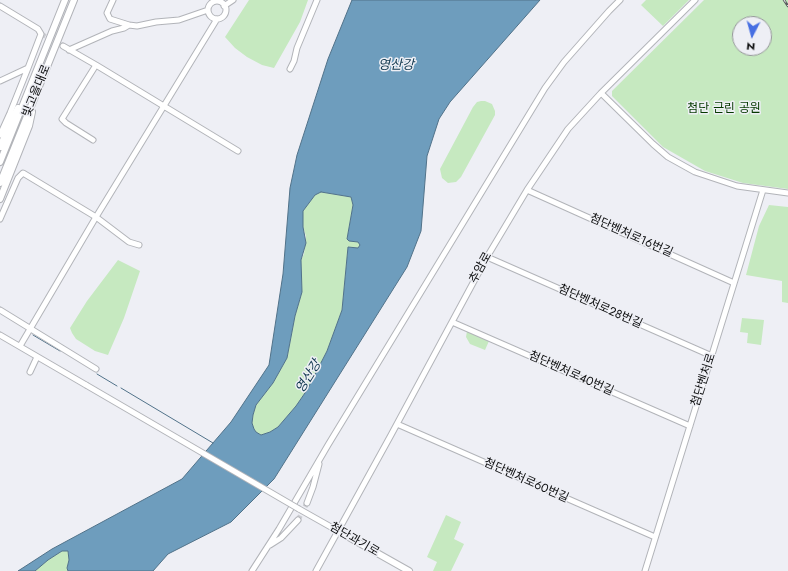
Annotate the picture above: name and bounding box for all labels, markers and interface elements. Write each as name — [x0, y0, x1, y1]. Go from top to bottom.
north arrow — [732, 16, 772, 56]
text: N — [746, 39, 756, 55]
water label: 영산강 — [378, 58, 414, 74]
street label: 빛고을대로 — [20, 63, 54, 119]
park label: 첨단 근린 공원 — [687, 102, 761, 116]
street label: 첨단벤처로16번길 — [587, 211, 675, 261]
street label: 추암로 — [467, 250, 495, 286]
street label: 첨단벤처로28번길 — [556, 282, 644, 332]
street label: 첨단벤처로40번길 — [526, 349, 616, 399]
street label: 첨단벤처로 — [689, 352, 719, 408]
water label: 영산강 — [293, 358, 325, 396]
street label: 첨단벤처로60번길 — [481, 456, 571, 506]
street label: 첨단과기로 — [326, 520, 382, 560]

